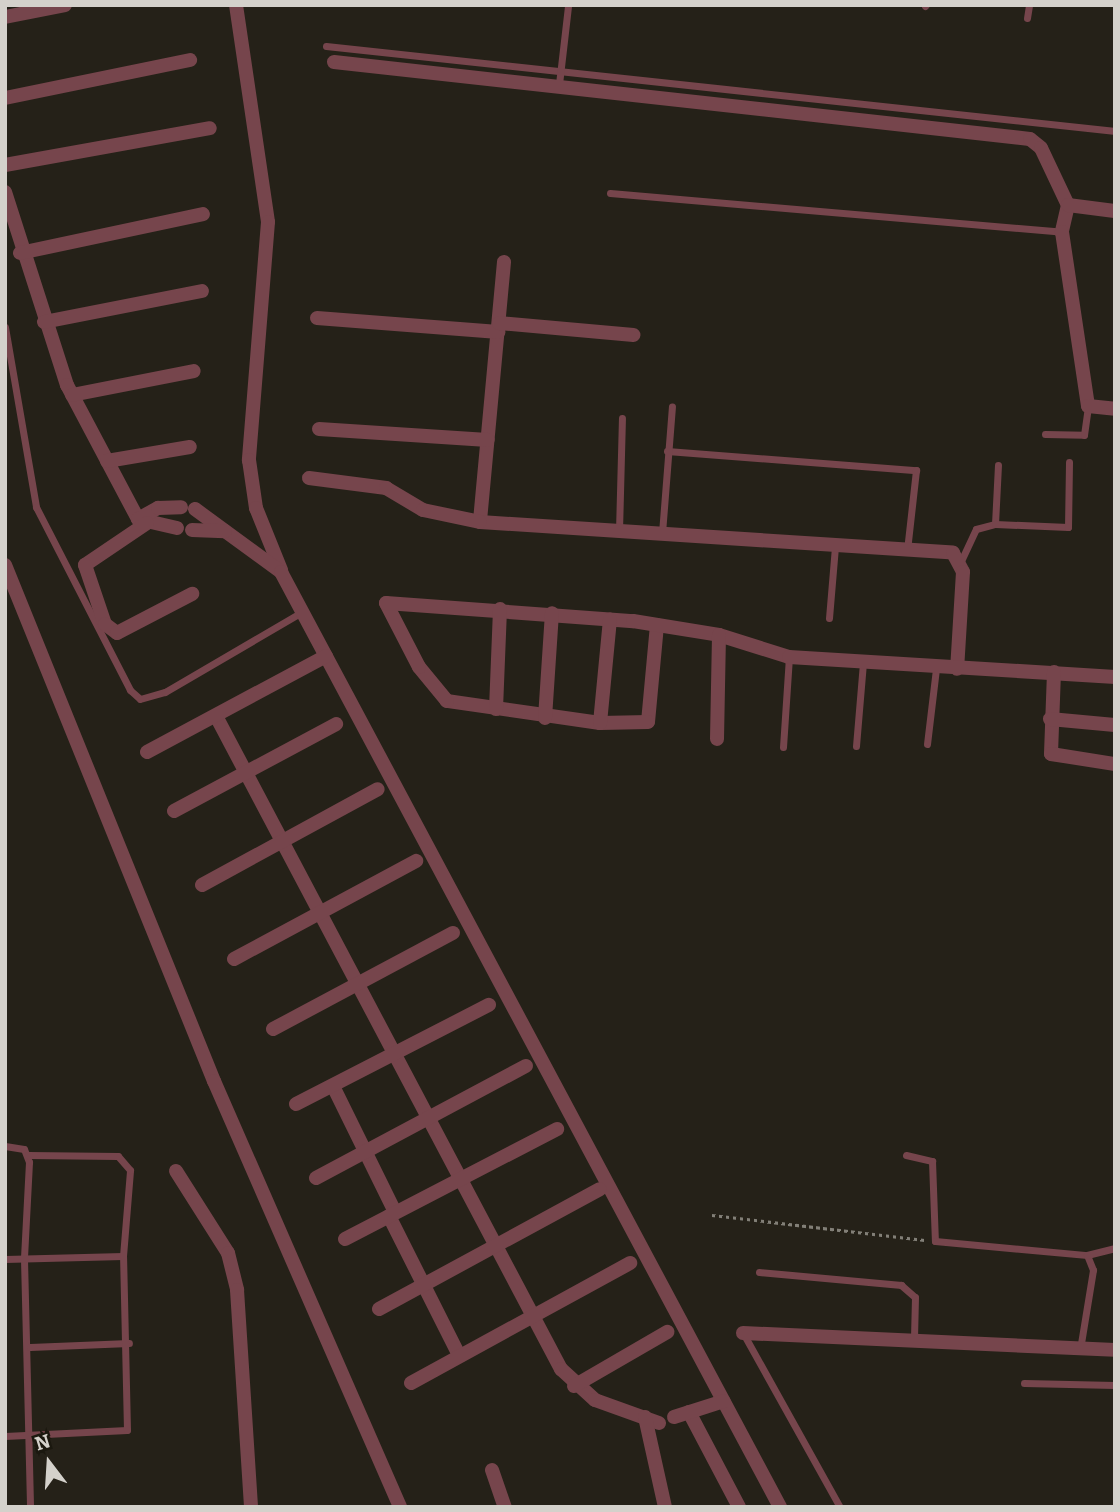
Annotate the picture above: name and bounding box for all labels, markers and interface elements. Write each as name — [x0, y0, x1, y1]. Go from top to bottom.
north arrow — [14, 1428, 84, 1498]
text: N — [32, 1429, 53, 1456]

